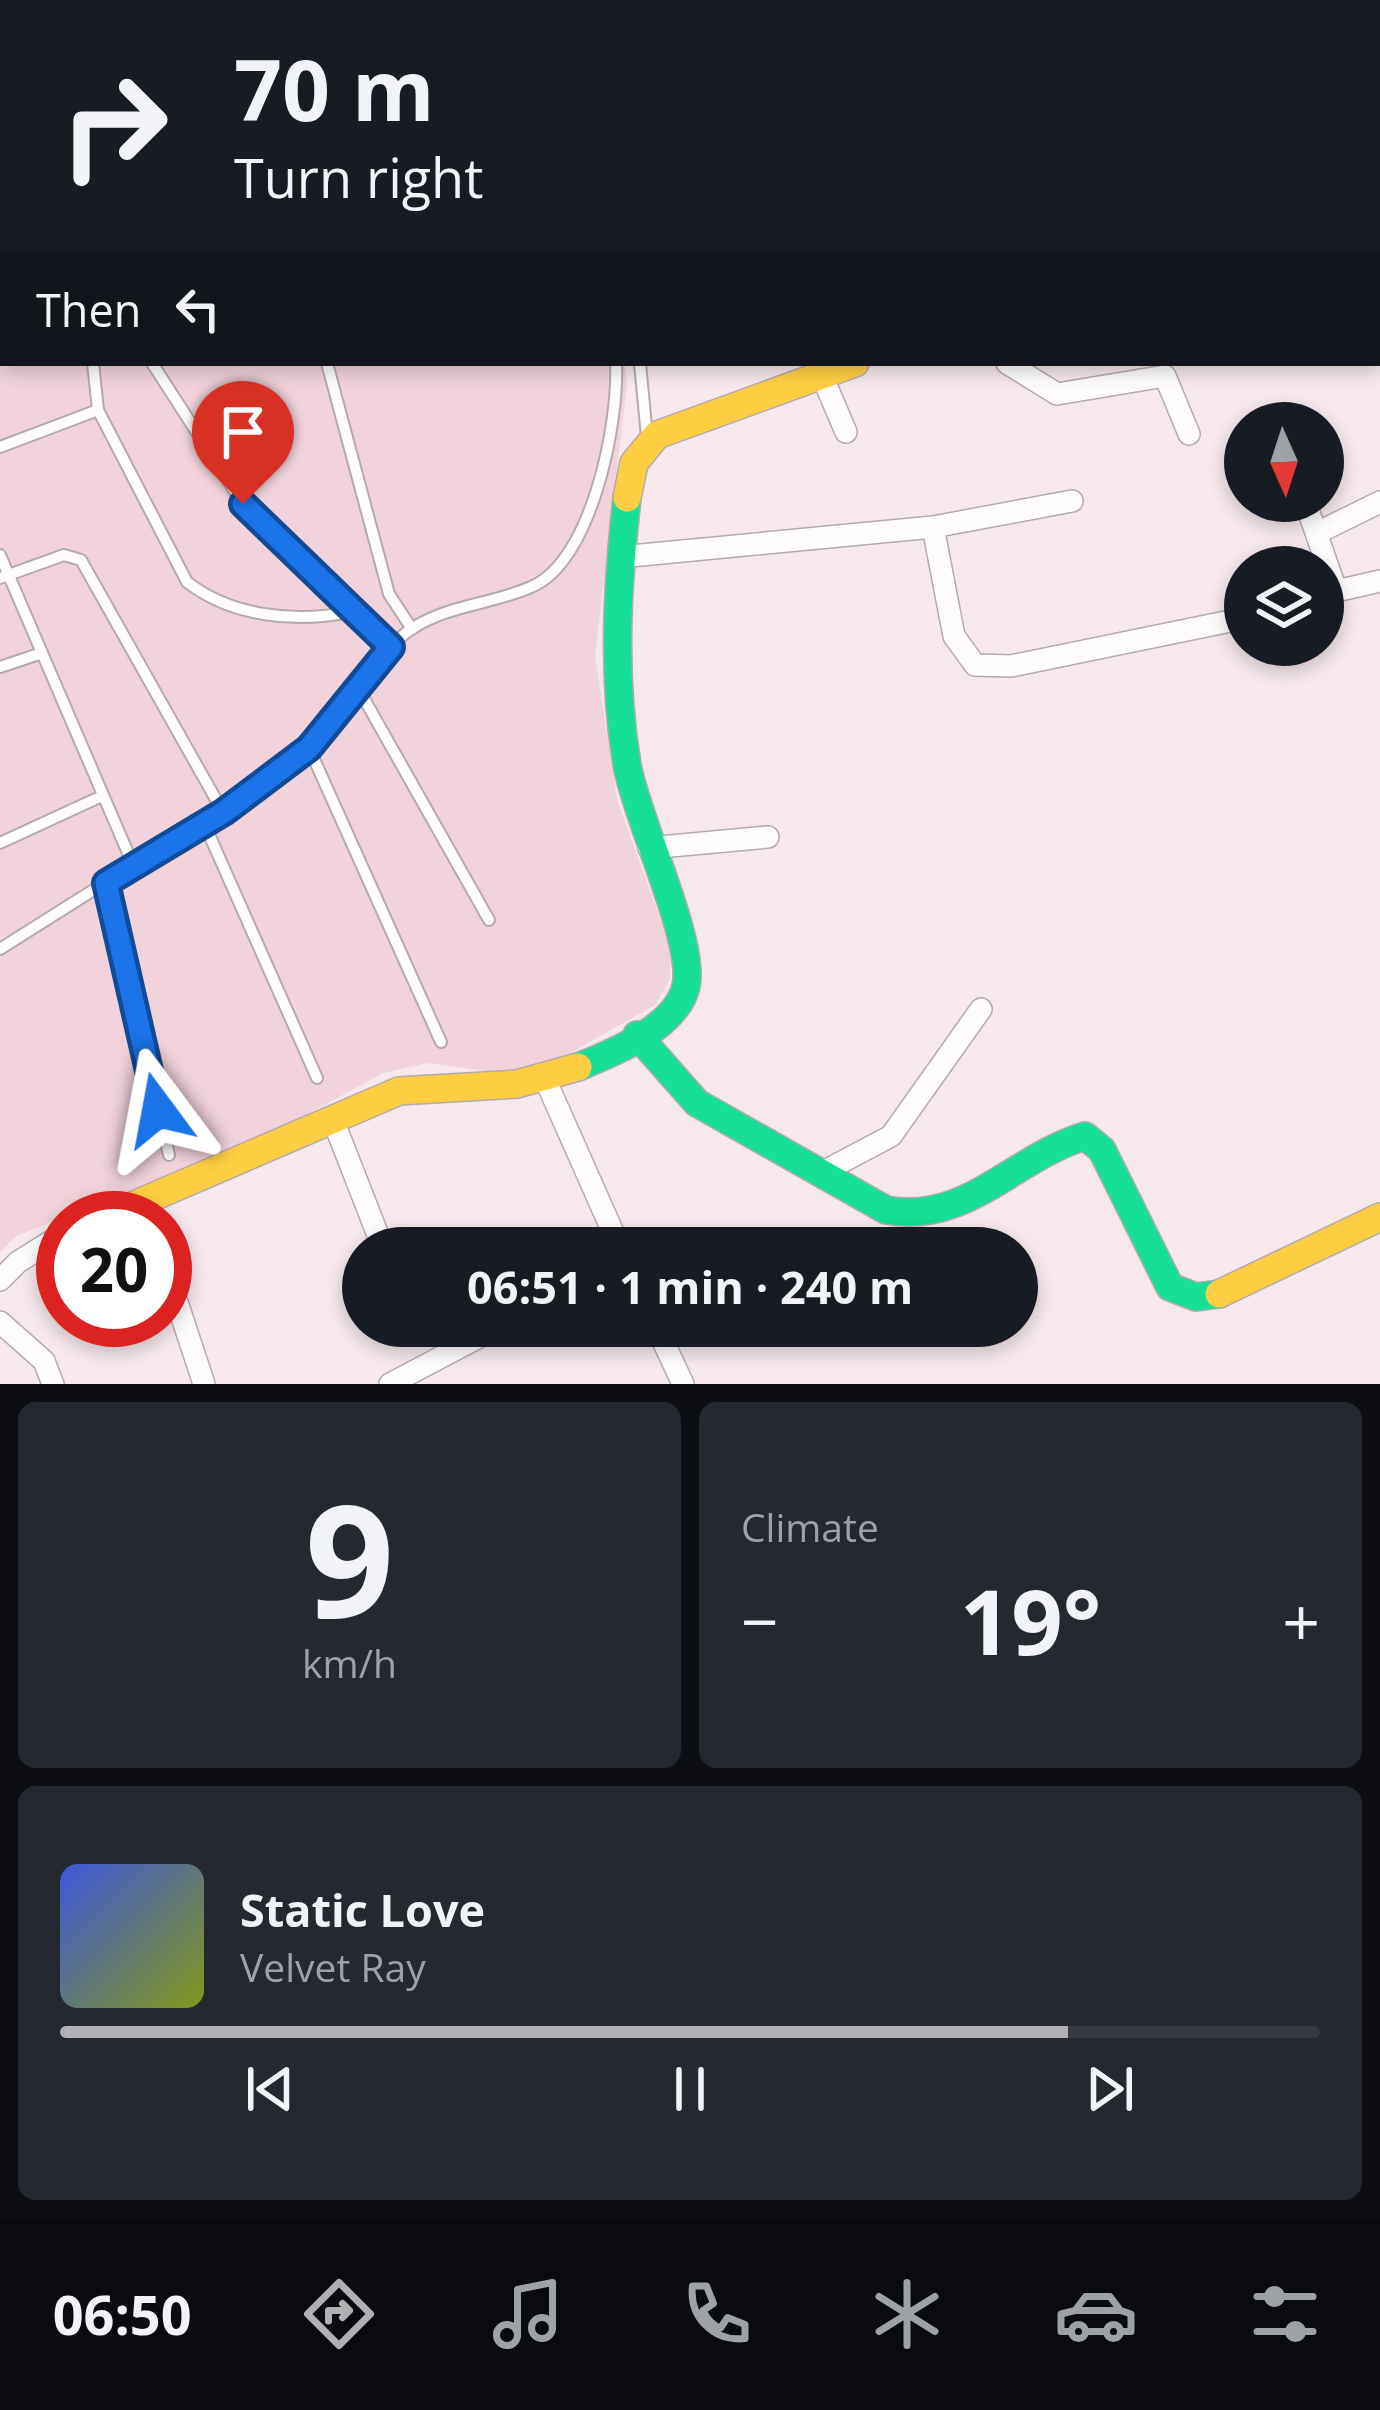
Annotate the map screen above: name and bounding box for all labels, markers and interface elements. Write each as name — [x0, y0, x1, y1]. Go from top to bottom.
text: 70 m — [234, 31, 434, 146]
icon: right — [36, 48, 192, 204]
text: Turn right — [234, 140, 483, 214]
icon: left — [165, 276, 231, 342]
text: Then — [36, 279, 141, 340]
pin — [192, 381, 294, 504]
icon: arrive — [210, 399, 276, 465]
north arrow — [1224, 402, 1344, 522]
map controls — [1224, 402, 1344, 666]
button: layers — [1224, 546, 1344, 666]
position arrow — [95, 1047, 221, 1173]
speed limit sign: 20 — [36, 1191, 192, 1347]
text: 06:51 · 1 min · 240 m — [467, 1256, 913, 1317]
text: 9 — [305, 1451, 394, 1664]
text: Climate — [741, 1500, 879, 1553]
text: 19° — [960, 1559, 1101, 1681]
text: − — [741, 1575, 779, 1665]
text: + — [1282, 1575, 1320, 1665]
text: km/h — [302, 1636, 397, 1689]
text: Static Love — [240, 1879, 485, 1940]
text: Velvet Ray — [240, 1940, 426, 1993]
icon: previous — [237, 2056, 303, 2122]
icon: pause — [657, 2056, 723, 2122]
icon: next — [1077, 2056, 1143, 2122]
icon: directions — [297, 2272, 381, 2356]
icon: music — [486, 2272, 570, 2356]
icon: phone — [675, 2272, 759, 2356]
icon: climate — [865, 2272, 949, 2356]
icon: car — [1054, 2272, 1138, 2356]
icon: filters — [1243, 2272, 1327, 2356]
text: 06:50 — [53, 2277, 192, 2351]

